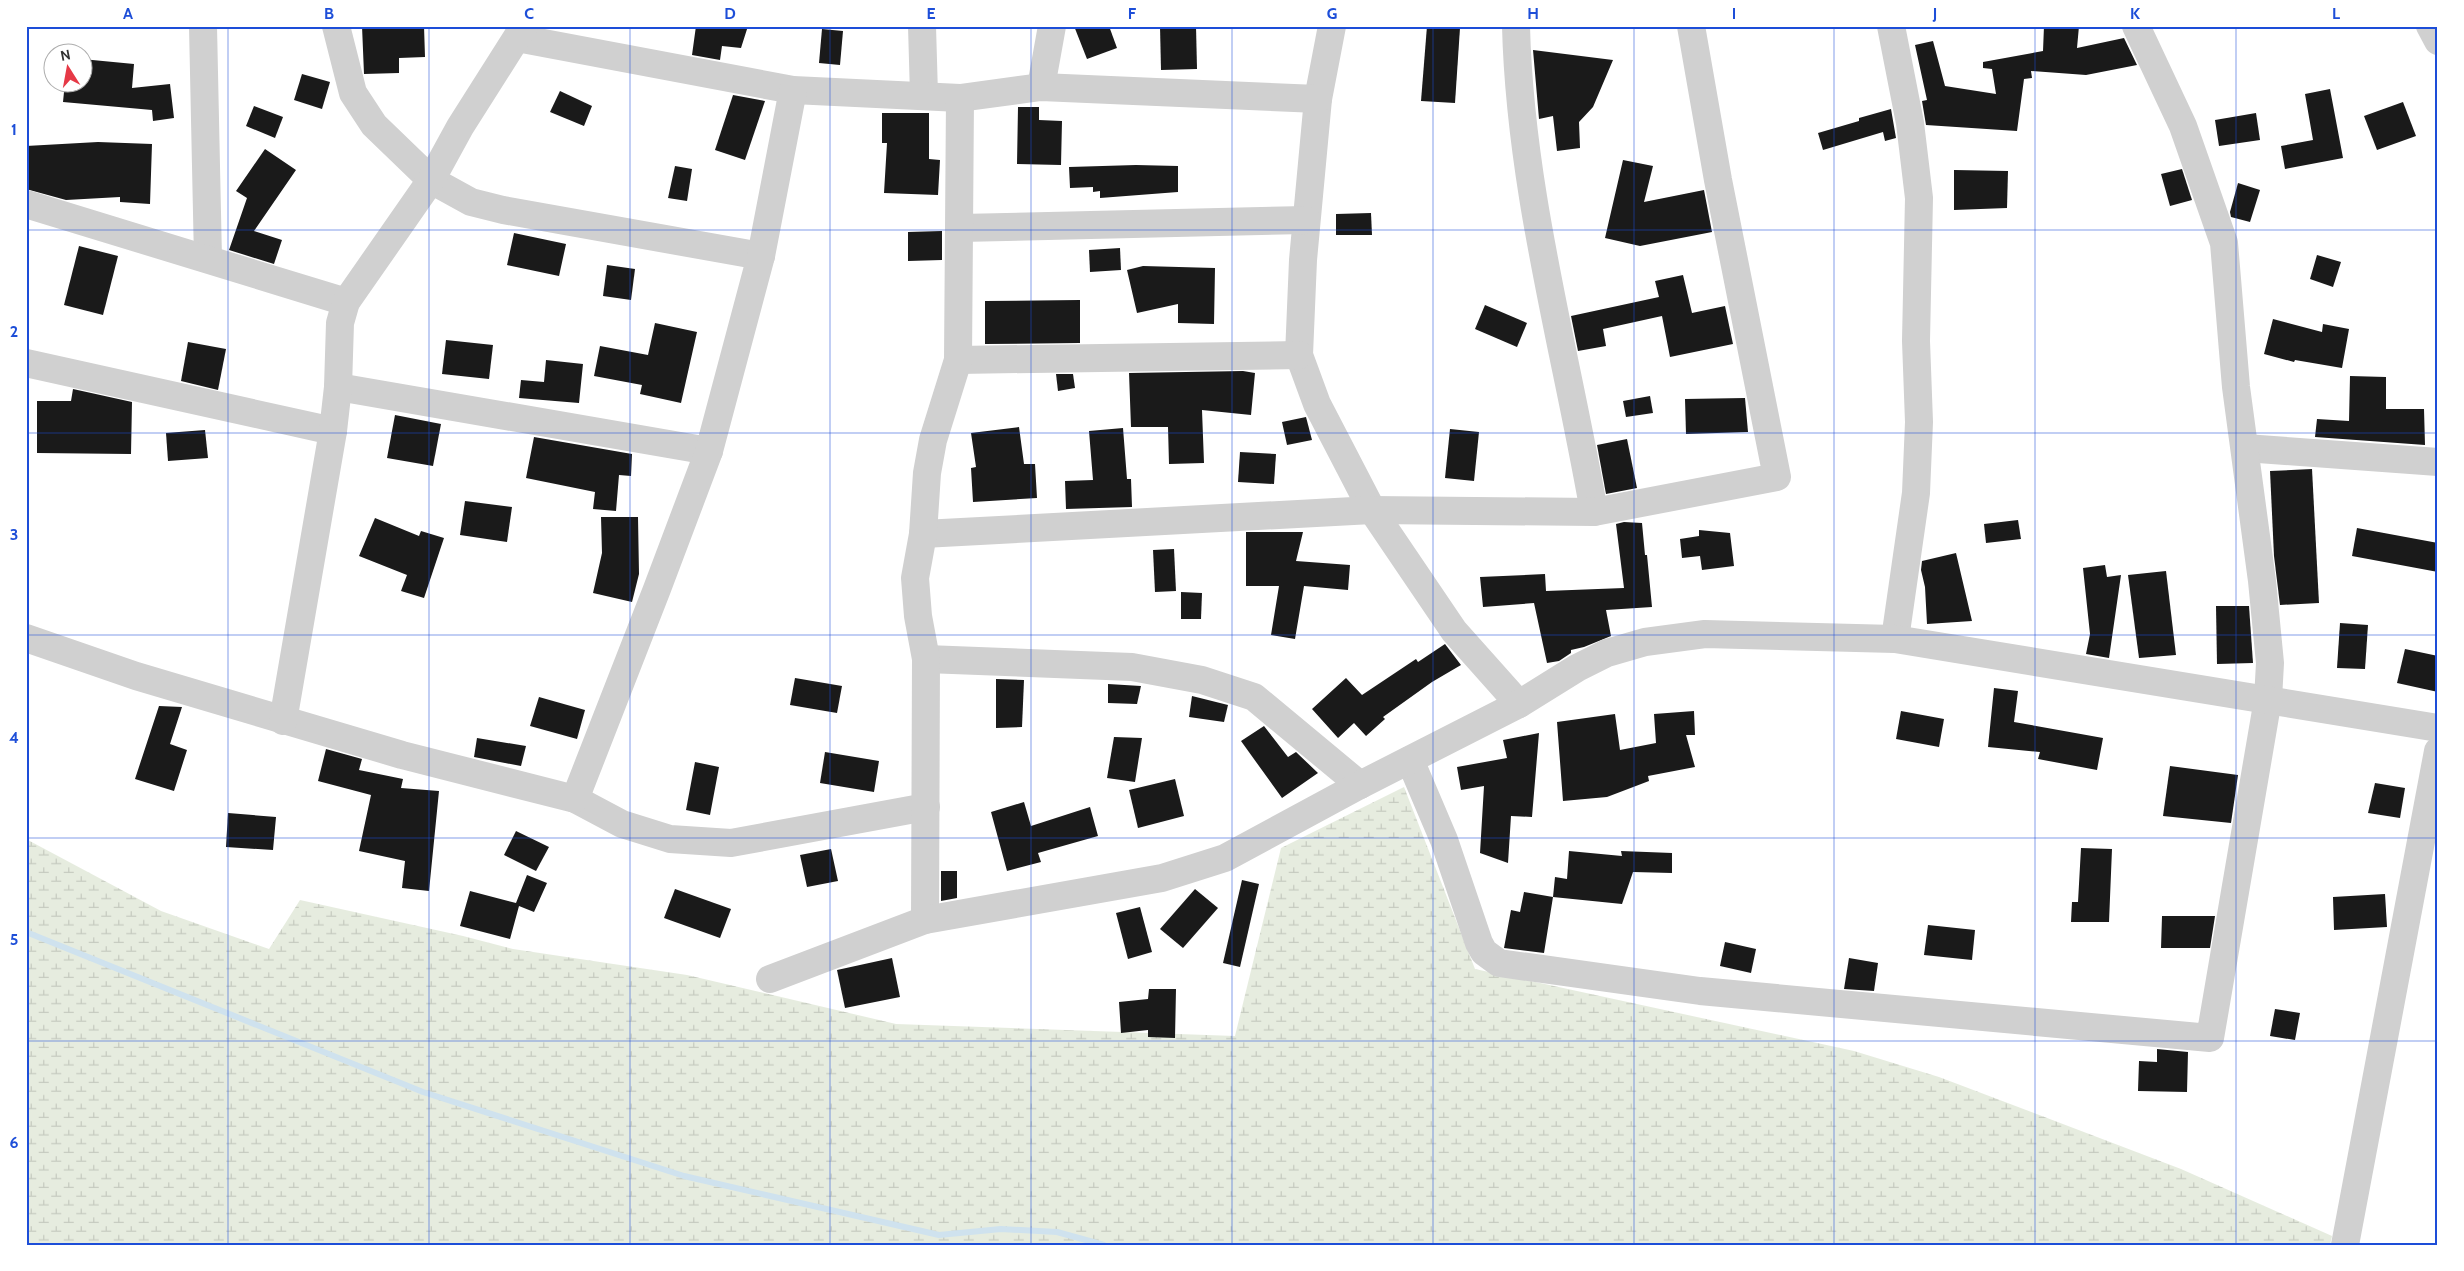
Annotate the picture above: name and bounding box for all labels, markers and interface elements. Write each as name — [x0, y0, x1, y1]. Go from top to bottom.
text: A — [123, 4, 133, 23]
text: B — [324, 4, 334, 23]
text: C — [524, 4, 534, 23]
text: D — [724, 4, 736, 23]
text: E — [926, 4, 936, 23]
text: F — [1128, 4, 1137, 23]
text: G — [1327, 4, 1337, 23]
text: H — [1527, 4, 1539, 23]
text: I — [1732, 4, 1736, 23]
text: J — [1932, 4, 1937, 23]
text: K — [2130, 4, 2140, 23]
text: L — [2332, 4, 2340, 23]
north arrow — [42, 42, 92, 92]
text: N — [59, 45, 72, 65]
text: 1 — [11, 120, 17, 139]
text: 2 — [10, 322, 18, 341]
text: 3 — [10, 525, 18, 544]
text: 4 — [9, 728, 19, 747]
text: 5 — [10, 930, 18, 949]
text: 6 — [10, 1133, 19, 1152]

